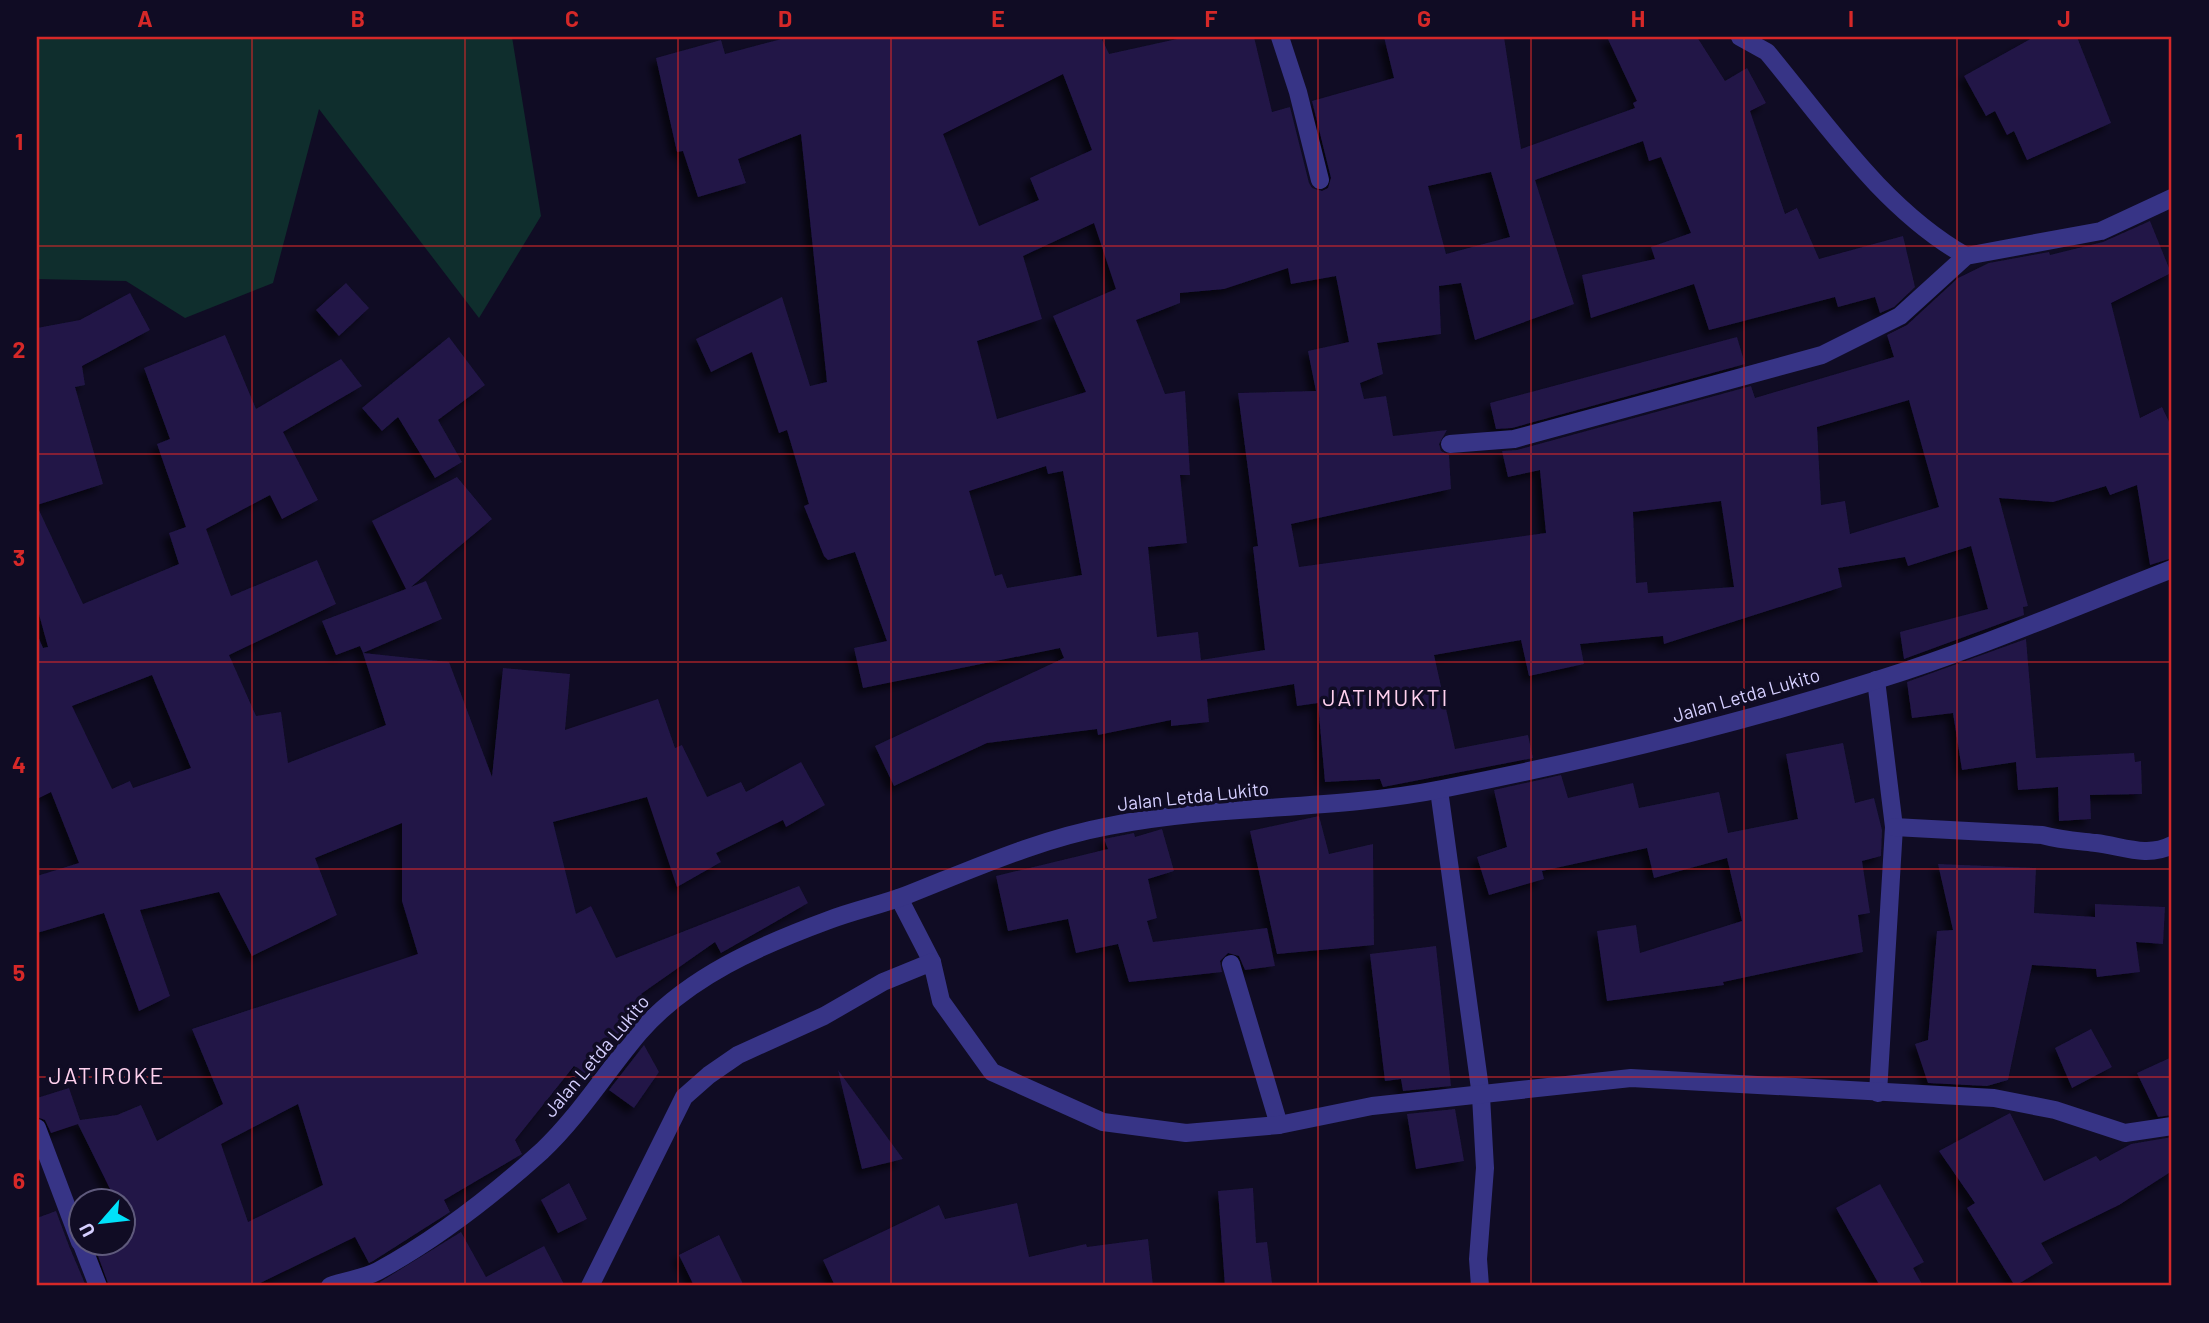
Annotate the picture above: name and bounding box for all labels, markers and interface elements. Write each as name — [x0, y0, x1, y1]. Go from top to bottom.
text: A — [137, 4, 153, 32]
text: B — [351, 4, 365, 32]
text: C — [565, 4, 579, 32]
text: D — [778, 4, 792, 32]
text: E — [991, 4, 1005, 32]
text: F — [1205, 4, 1218, 32]
text: G — [1417, 4, 1431, 32]
text: H — [1631, 4, 1645, 32]
text: I — [1848, 4, 1854, 32]
text: J — [2057, 4, 2071, 32]
text: 1 — [15, 127, 23, 155]
text: 2 — [13, 335, 25, 363]
text: 3 — [13, 543, 25, 571]
street label: Jalan Letda Lukito — [1669, 662, 1822, 727]
district label: JATIMUKTI — [1322, 683, 1450, 711]
text: 4 — [12, 750, 26, 778]
street label: Jalan Letda Lukito — [1116, 776, 1270, 815]
text: 5 — [13, 958, 25, 986]
street label: Jalan Letda Lukito — [538, 990, 653, 1121]
district label: JATIROKE — [49, 1061, 165, 1089]
text: 6 — [13, 1166, 25, 1194]
north arrow — [66, 1186, 136, 1256]
text: U — [74, 1220, 100, 1241]

